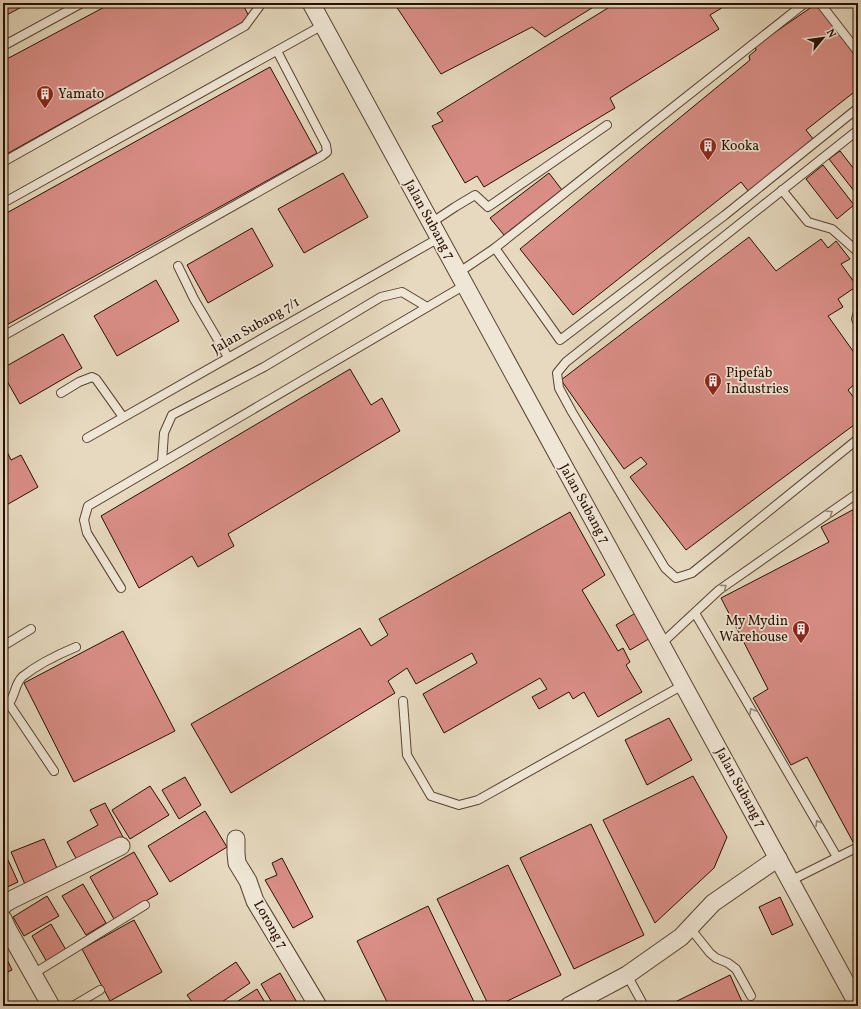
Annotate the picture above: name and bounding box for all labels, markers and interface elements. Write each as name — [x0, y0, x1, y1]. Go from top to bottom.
north arrow — [803, 18, 843, 58]
text: N — [822, 27, 839, 41]
building icon: Yamato — [35, 84, 55, 109]
place label: Yamato — [58, 85, 104, 104]
building icon: Kooka — [698, 136, 718, 161]
place label: Kooka — [721, 137, 759, 156]
street label: Jalan Subang 7 — [399, 176, 459, 264]
street label: Jalan Subang 7/1 — [208, 293, 304, 359]
place label: Pipefab Industries — [726, 364, 789, 399]
building icon: Pipefab Industries — [703, 371, 723, 396]
street label: Jalan Subang 7 — [554, 460, 614, 548]
one-way arrow — [826, 511, 833, 518]
one-way arrow — [719, 585, 726, 592]
place label: My Mydin Warehouse — [719, 612, 788, 647]
building icon: My Mydin Warehouse — [791, 619, 811, 644]
one-way arrow — [749, 708, 756, 715]
street label: Jalan Subang 7 — [710, 744, 770, 832]
one-way arrow — [815, 820, 822, 827]
street label: Lorong 7 — [248, 897, 292, 953]

